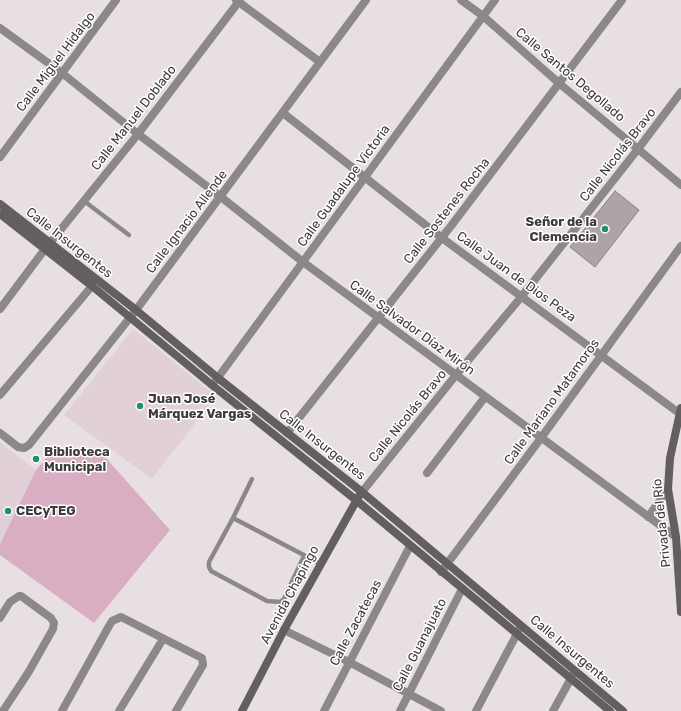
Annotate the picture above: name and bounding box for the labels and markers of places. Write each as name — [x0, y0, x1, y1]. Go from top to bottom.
place label: Señor de la Clemencia — [526, 214, 597, 245]
marker: Señor de la Clemencia — [600, 224, 610, 234]
place label: Juan José Márquez Vargas — [148, 391, 251, 422]
marker: Juan José Márquez Vargas — [135, 401, 145, 411]
place label: Biblioteca Municipal — [44, 444, 110, 475]
marker: Biblioteca Municipal — [31, 454, 41, 464]
place label: CECyTEG — [16, 503, 76, 519]
marker: CECyTEG — [3, 506, 13, 516]

